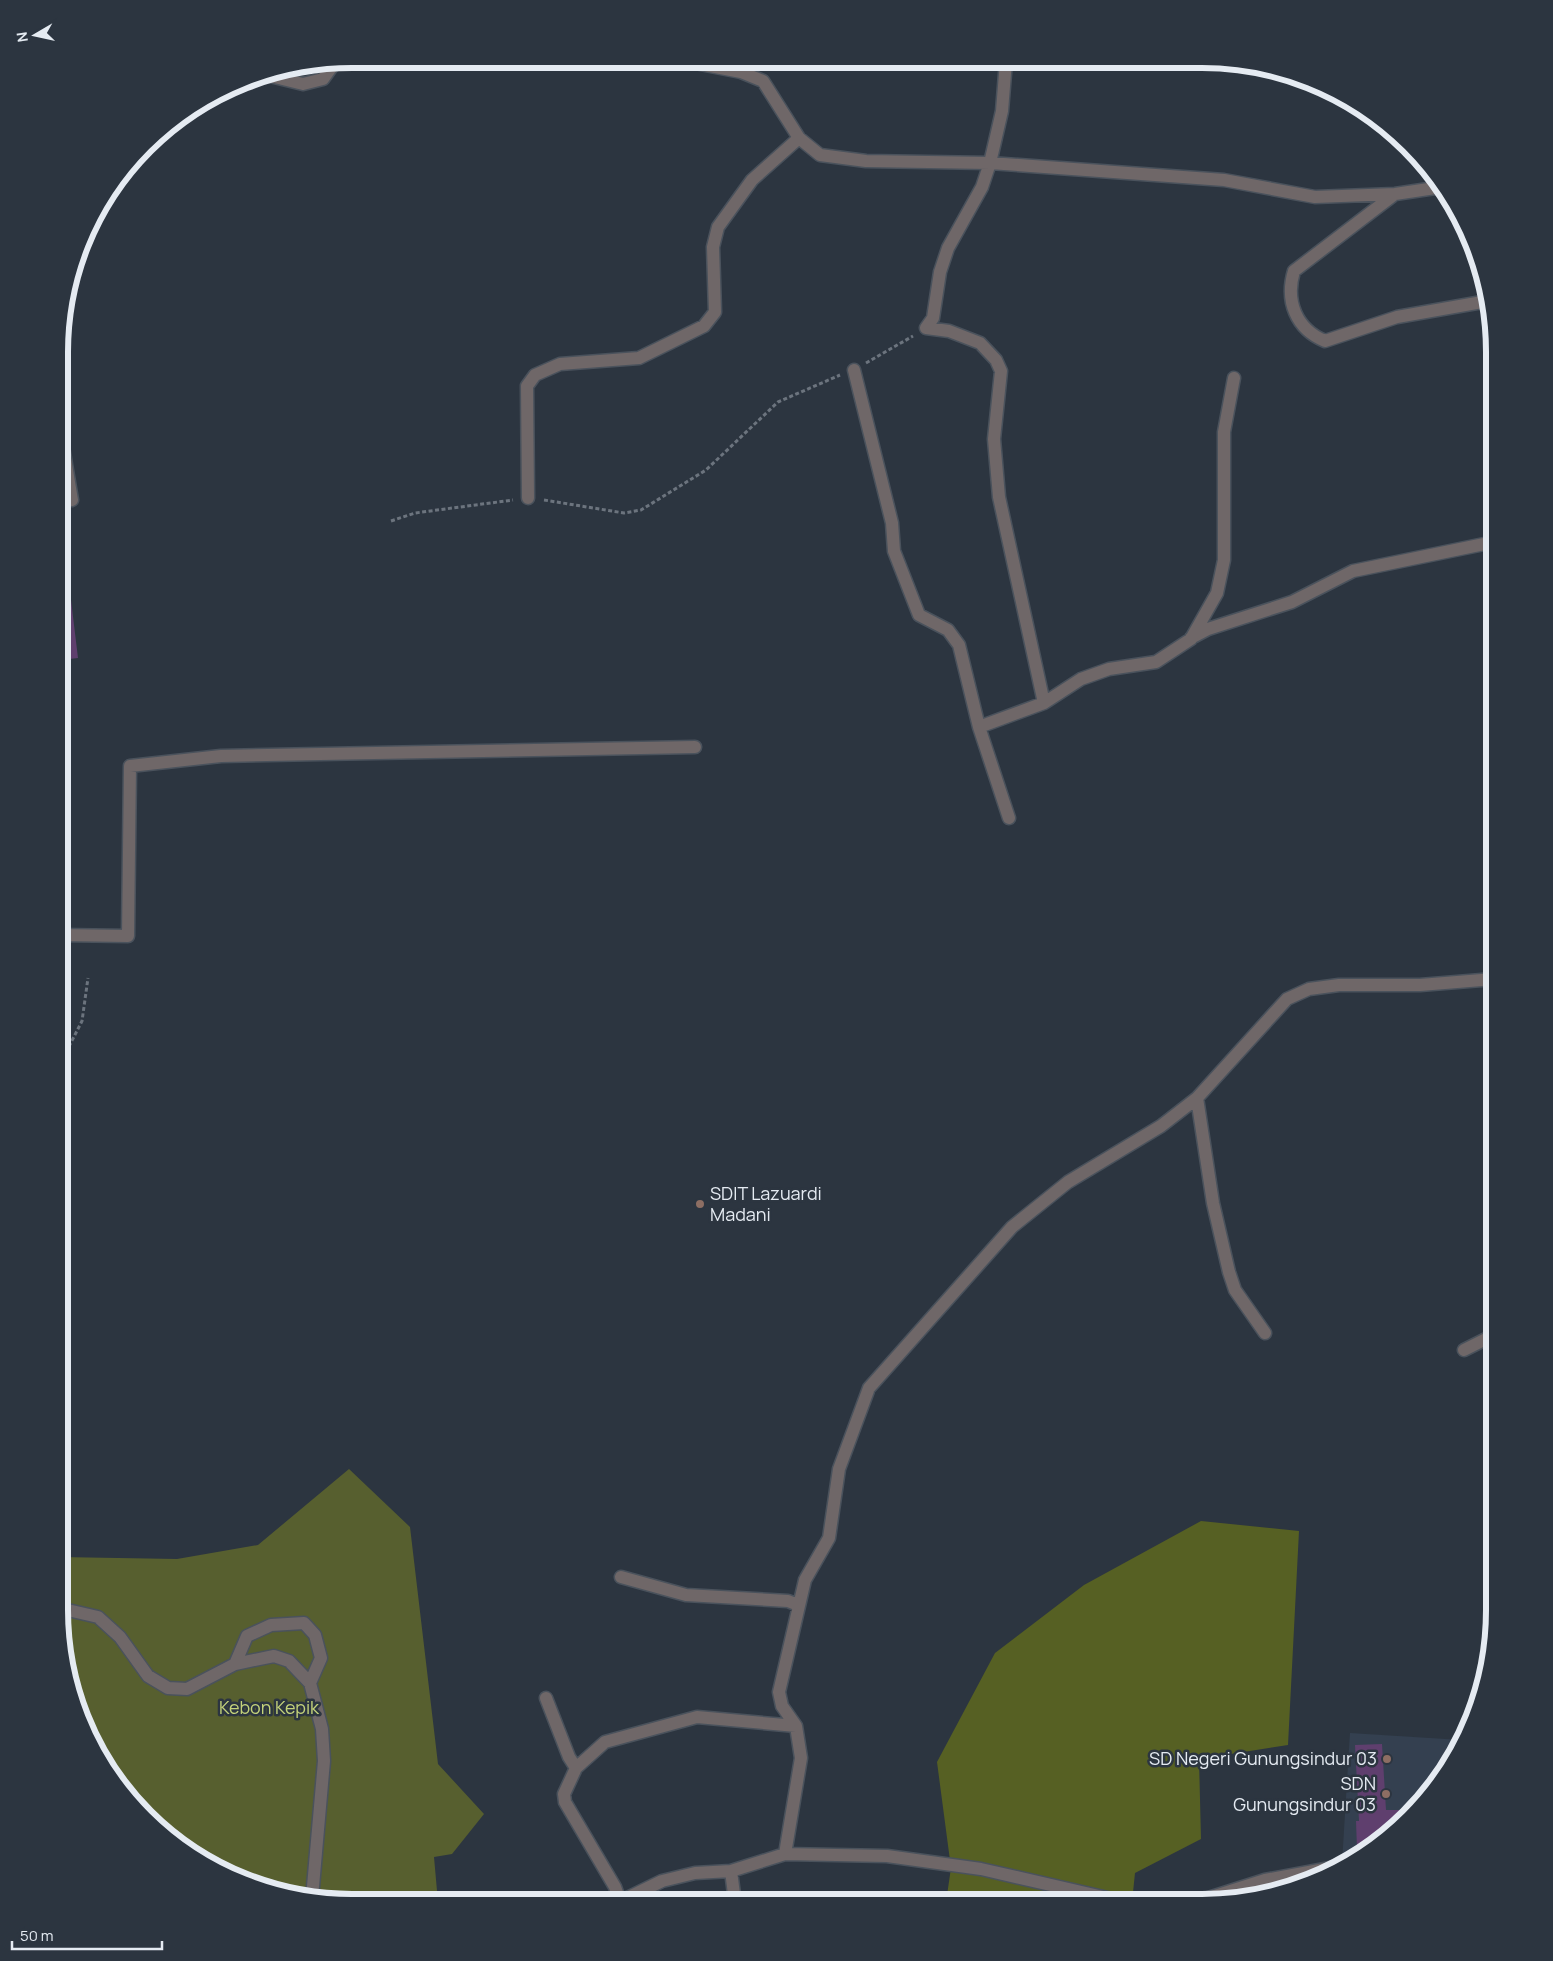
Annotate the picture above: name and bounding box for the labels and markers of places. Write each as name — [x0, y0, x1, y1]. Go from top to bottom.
place label: SDIT Lazuardi Madani — [710, 1181, 822, 1226]
marker: SDIT Lazuardi Madani — [694, 1198, 706, 1210]
place label: SD Negeri Gunungsindur 03 — [1149, 1746, 1377, 1770]
marker: SD Negeri Gunungsindur 03 — [1381, 1753, 1393, 1765]
place label: SDN Gunungsindur 03 — [1233, 1771, 1376, 1816]
marker: SDN Gunungsindur 03 — [1380, 1788, 1392, 1800]

